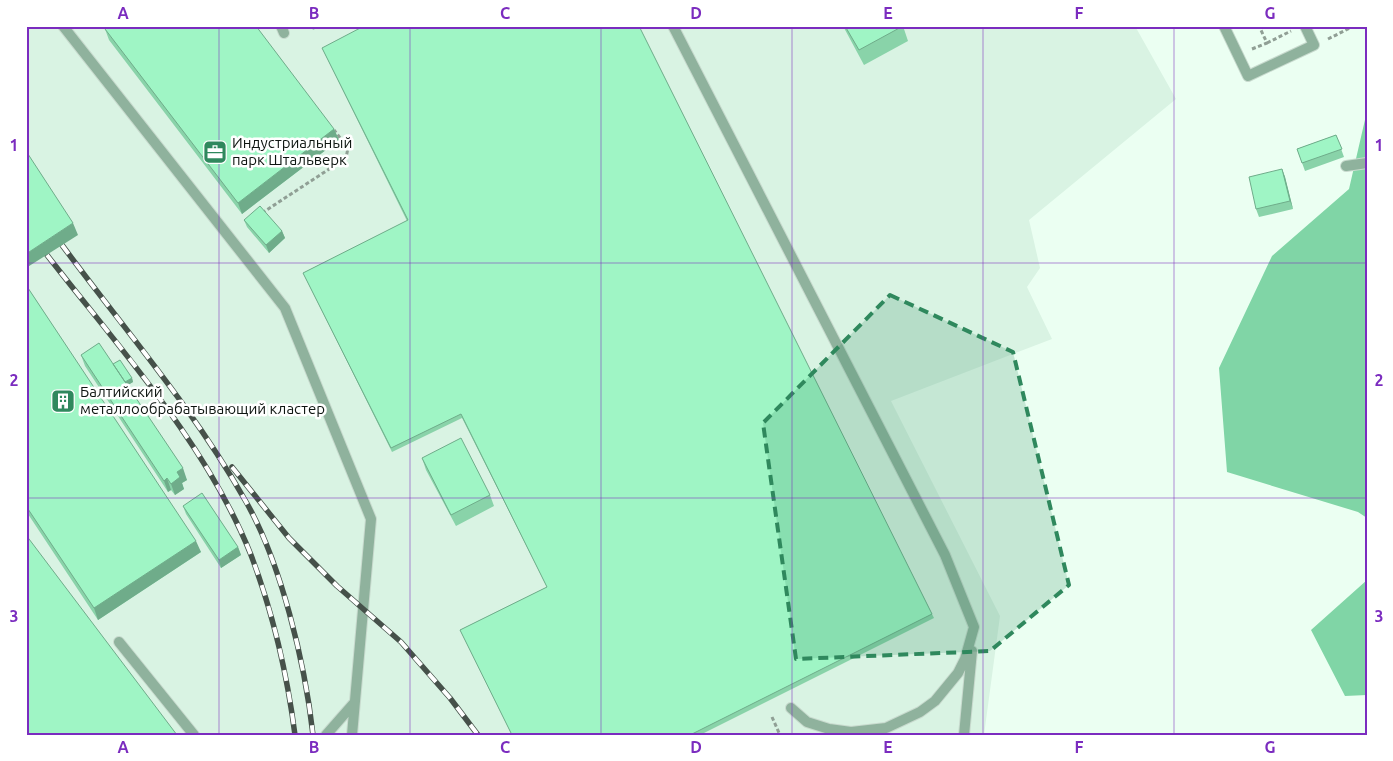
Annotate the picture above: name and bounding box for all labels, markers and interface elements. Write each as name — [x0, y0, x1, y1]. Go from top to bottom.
text: A — [117, 4, 129, 22]
text: B — [309, 4, 319, 22]
text: C — [500, 4, 510, 22]
text: D — [690, 4, 702, 22]
text: E — [883, 4, 893, 22]
text: F — [1075, 4, 1084, 22]
text: G — [1264, 4, 1276, 22]
place label: Индустриальный парк Штальверк — [232, 134, 352, 168]
text: 1 — [9, 136, 19, 154]
text: 1 — [1374, 136, 1384, 154]
office icon: Индустриальный парк Штальверк — [202, 139, 228, 165]
text: 2 — [9, 371, 19, 389]
text: 2 — [1374, 371, 1384, 389]
place label: Балтийский металлообрабатывающий кластер — [80, 383, 325, 417]
building icon: Балтийский металлообрабатывающий кластер — [50, 388, 76, 414]
text: 3 — [9, 607, 19, 625]
text: 3 — [1374, 607, 1384, 625]
text: A — [117, 738, 129, 756]
text: B — [309, 738, 319, 756]
text: C — [500, 738, 510, 756]
text: D — [690, 738, 702, 756]
text: E — [883, 738, 893, 756]
text: F — [1075, 738, 1084, 756]
text: G — [1264, 738, 1276, 756]

